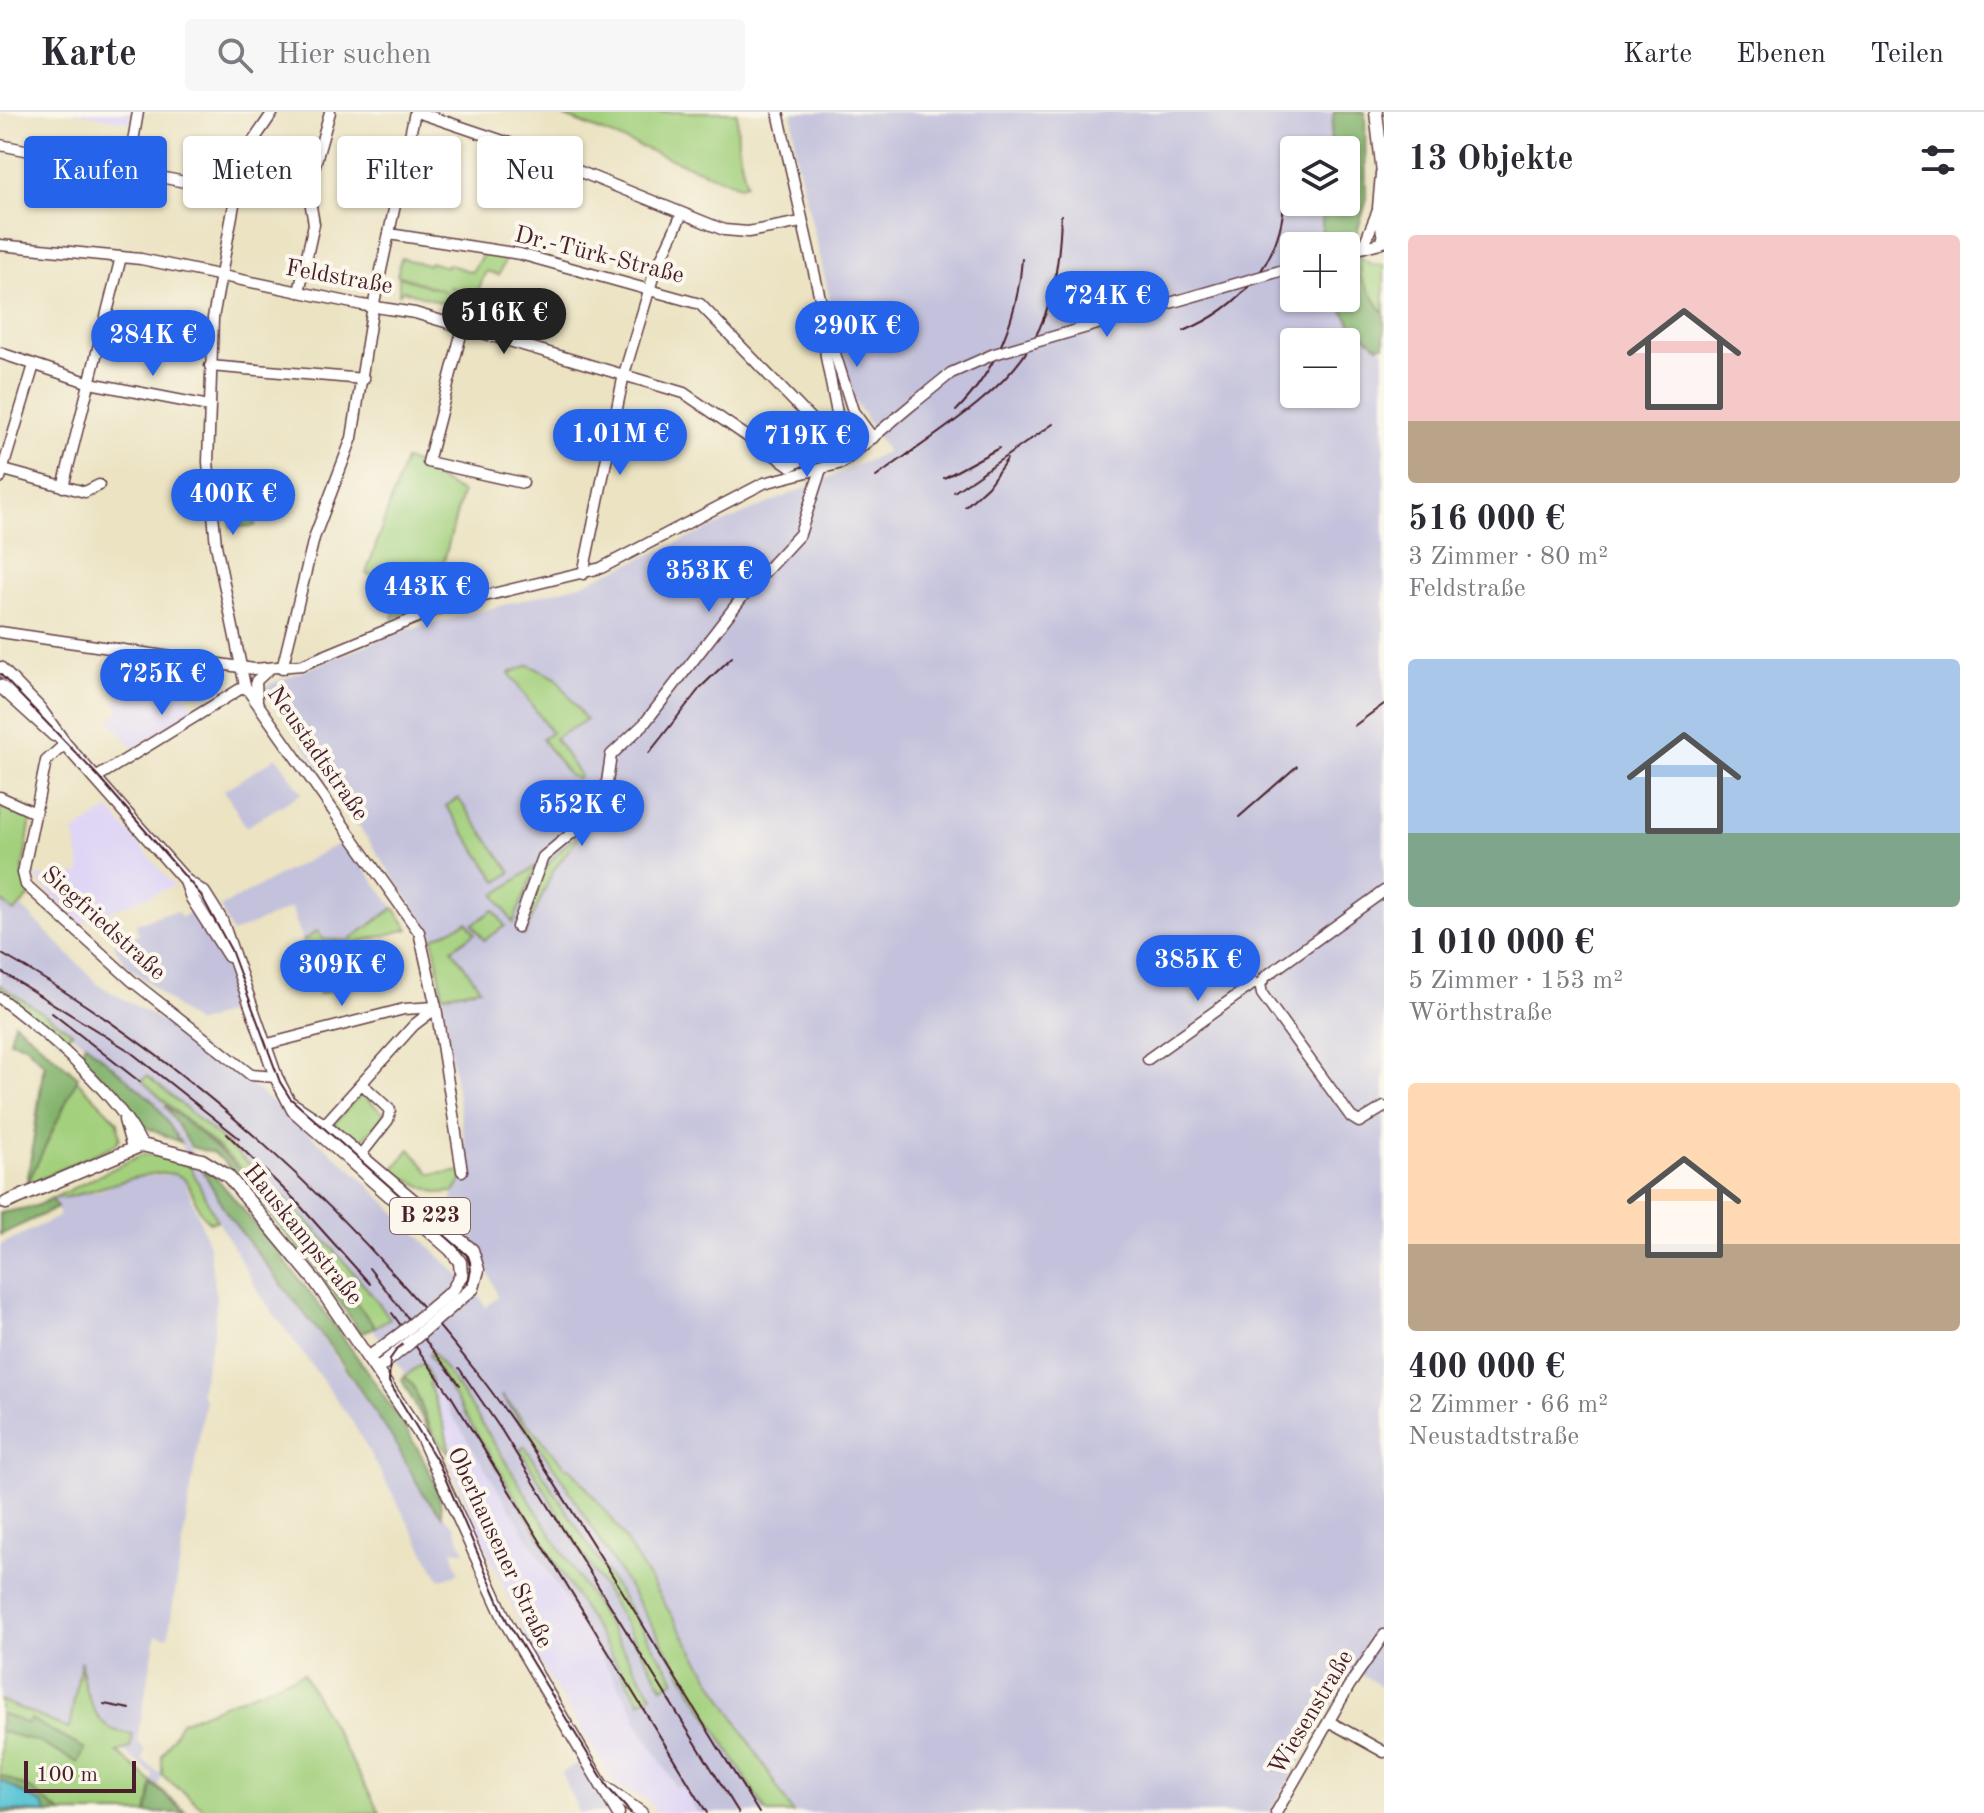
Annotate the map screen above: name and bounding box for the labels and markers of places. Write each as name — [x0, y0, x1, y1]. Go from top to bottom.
pin: 724K € — [1042, 271, 1172, 339]
pin: 516K € — [439, 288, 569, 356]
pin: 290K € — [792, 301, 922, 369]
pin: 284K € — [88, 310, 218, 378]
pin: 1.01M € — [546, 409, 694, 477]
pin: 719K € — [742, 411, 872, 479]
pin: 400K € — [168, 469, 298, 537]
pin: 353K € — [644, 546, 774, 614]
pin: 443K € — [362, 562, 492, 630]
pin: 725K € — [97, 649, 227, 717]
pin: 552K € — [517, 780, 647, 848]
pin: 385K € — [1133, 935, 1263, 1003]
pin: 309K € — [277, 940, 407, 1008]

